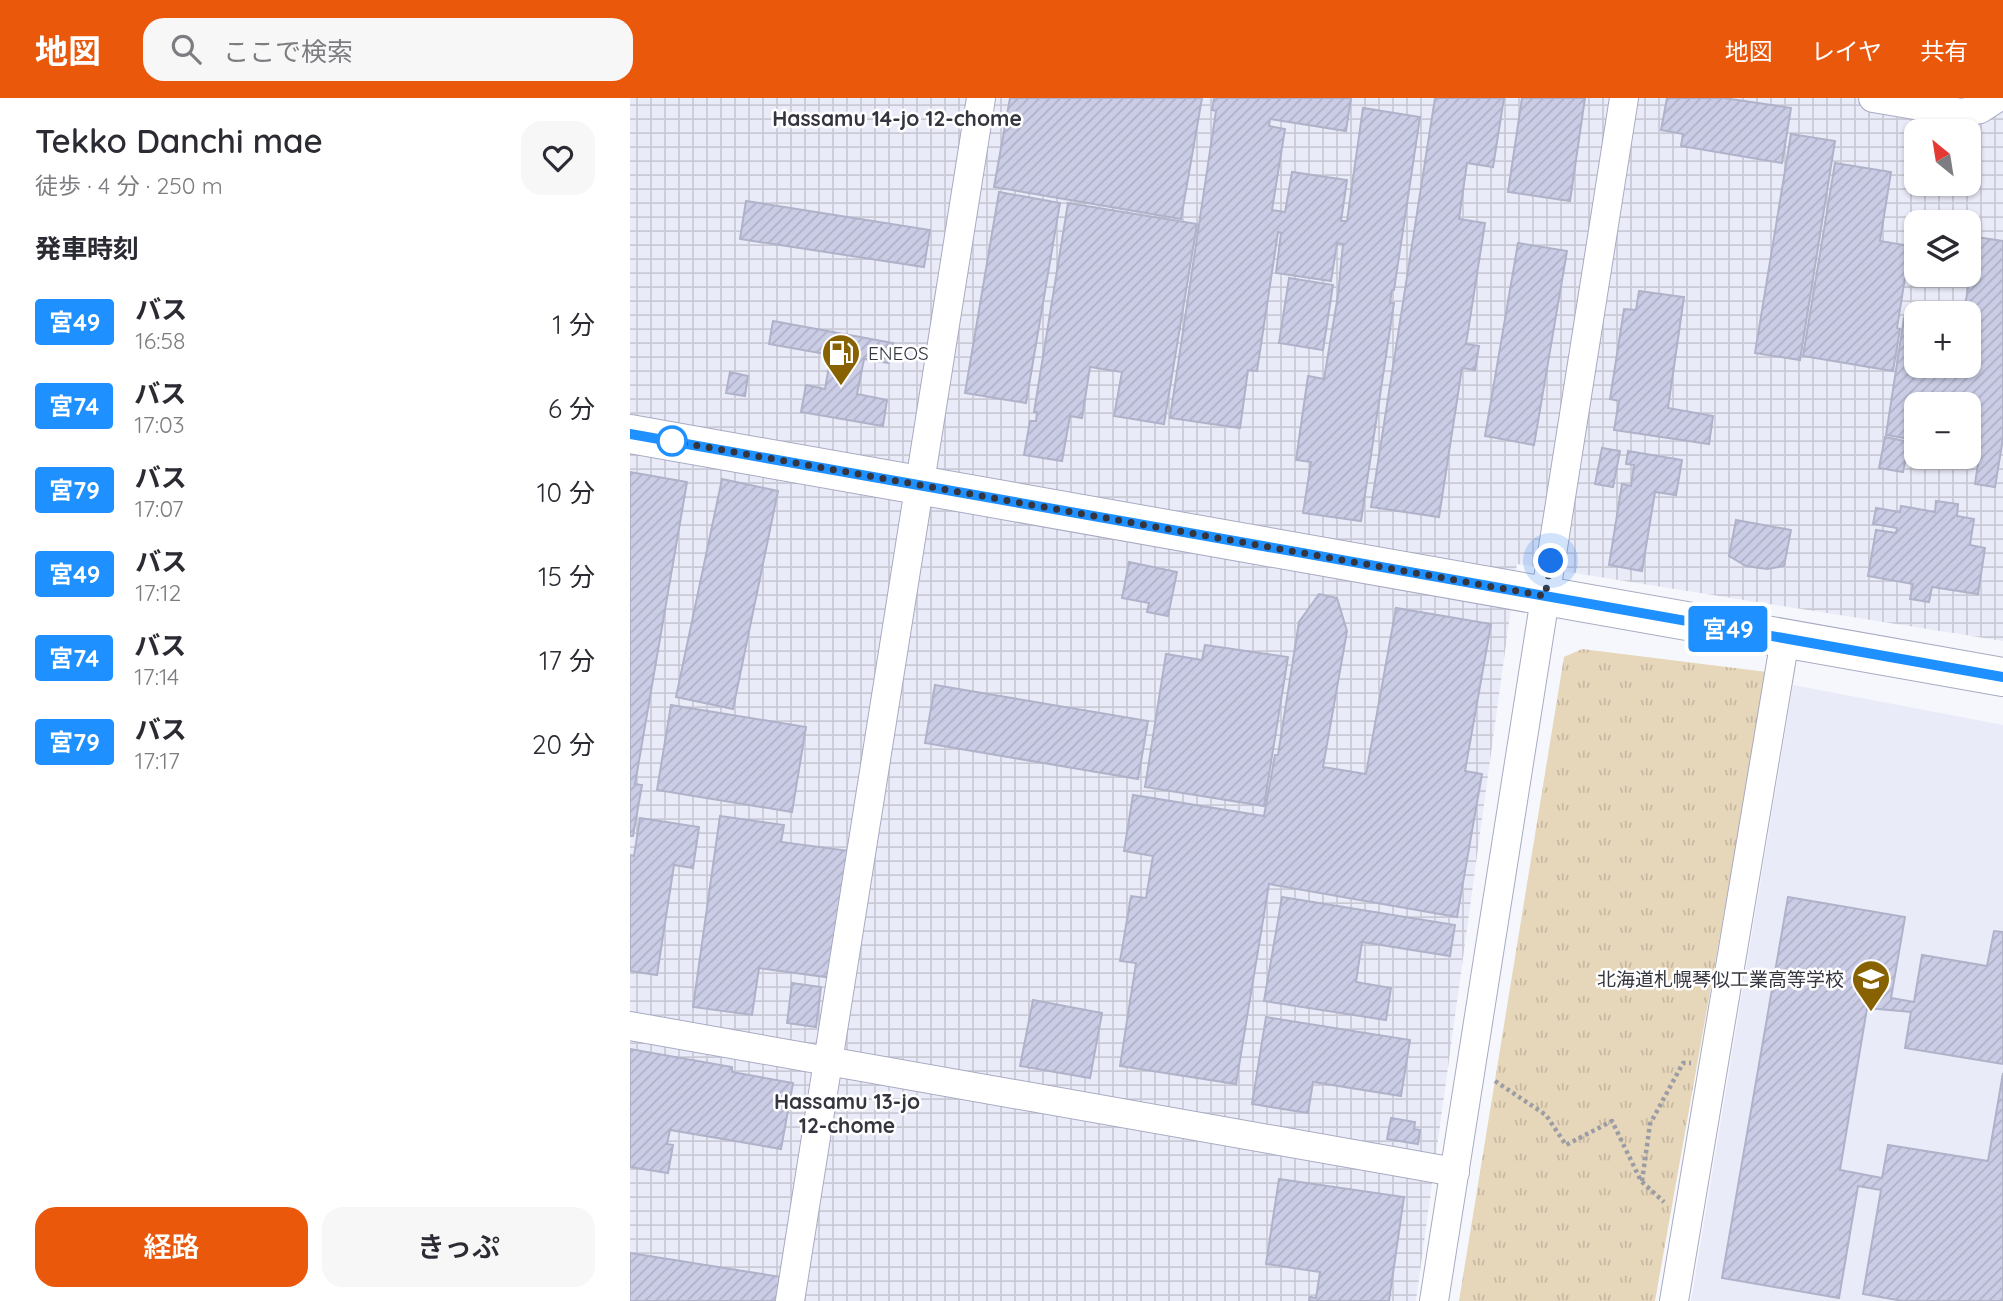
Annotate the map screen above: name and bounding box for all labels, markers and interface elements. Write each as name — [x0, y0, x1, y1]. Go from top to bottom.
search box — [143, 18, 633, 81]
text: 地図 — [35, 30, 101, 71]
icon: search — [167, 30, 205, 68]
text: ここで検索 — [223, 35, 353, 68]
text: 地図 — [1725, 36, 1773, 66]
text: レイヤ — [1811, 36, 1882, 66]
text: 共有 — [1920, 36, 1968, 66]
district label: Hassamu 14-jo 12-chome — [772, 105, 1022, 131]
north arrow — [1904, 119, 1981, 196]
map controls — [1904, 119, 1981, 469]
text: Tekko Danchi mae — [35, 120, 323, 161]
button: heart — [521, 121, 595, 195]
text: 徒歩 · 4 分 · 250 m — [35, 171, 223, 200]
button: layers — [1904, 210, 1981, 287]
text: 発車時刻 — [35, 232, 139, 265]
text: バス — [135, 293, 187, 326]
button: + — [1904, 301, 1981, 378]
text: 宮49 — [49, 307, 100, 337]
text: 1 分 — [552, 308, 595, 341]
text: 16:58 — [135, 326, 185, 355]
fuel station icon: ENEOS — [820, 332, 862, 387]
place label: ENEOS — [868, 341, 929, 365]
text: バス — [134, 377, 186, 410]
text: 宮74 — [49, 391, 99, 421]
text: 6 分 — [548, 392, 595, 425]
button: − — [1904, 392, 1981, 469]
text: 17:03 — [134, 410, 185, 439]
unlabelled marker — [657, 426, 687, 456]
text: バス — [135, 461, 187, 494]
text: 宮79 — [49, 475, 100, 505]
text: 10 分 — [537, 476, 595, 509]
text: 17:07 — [135, 494, 184, 523]
your location — [1533, 543, 1568, 578]
text: バス — [135, 545, 187, 578]
text: 宮49 — [49, 559, 100, 589]
text: 15 分 — [538, 560, 595, 593]
text: 17:12 — [135, 578, 181, 607]
line badge: 宮49 — [1688, 606, 1768, 652]
text: 宮49 — [1702, 614, 1754, 644]
text: バス — [134, 629, 186, 662]
text: 宮74 — [49, 643, 99, 673]
text: 17 分 — [539, 644, 595, 677]
text: 17:14 — [134, 662, 179, 691]
text: バス — [135, 713, 187, 746]
text: 宮79 — [49, 727, 100, 757]
text: 20 分 — [532, 728, 595, 761]
text: 17:17 — [135, 746, 180, 775]
school or university icon: 北海道札幌琴似工業高等学校 — [1850, 958, 1892, 1013]
place label: 北海道札幌琴似工業高等学校 — [1597, 967, 1844, 991]
district label: Hassamu 13-jo 12-chome — [774, 1088, 920, 1138]
button: 経路 — [35, 1207, 308, 1287]
button: きっぷ — [322, 1207, 595, 1287]

